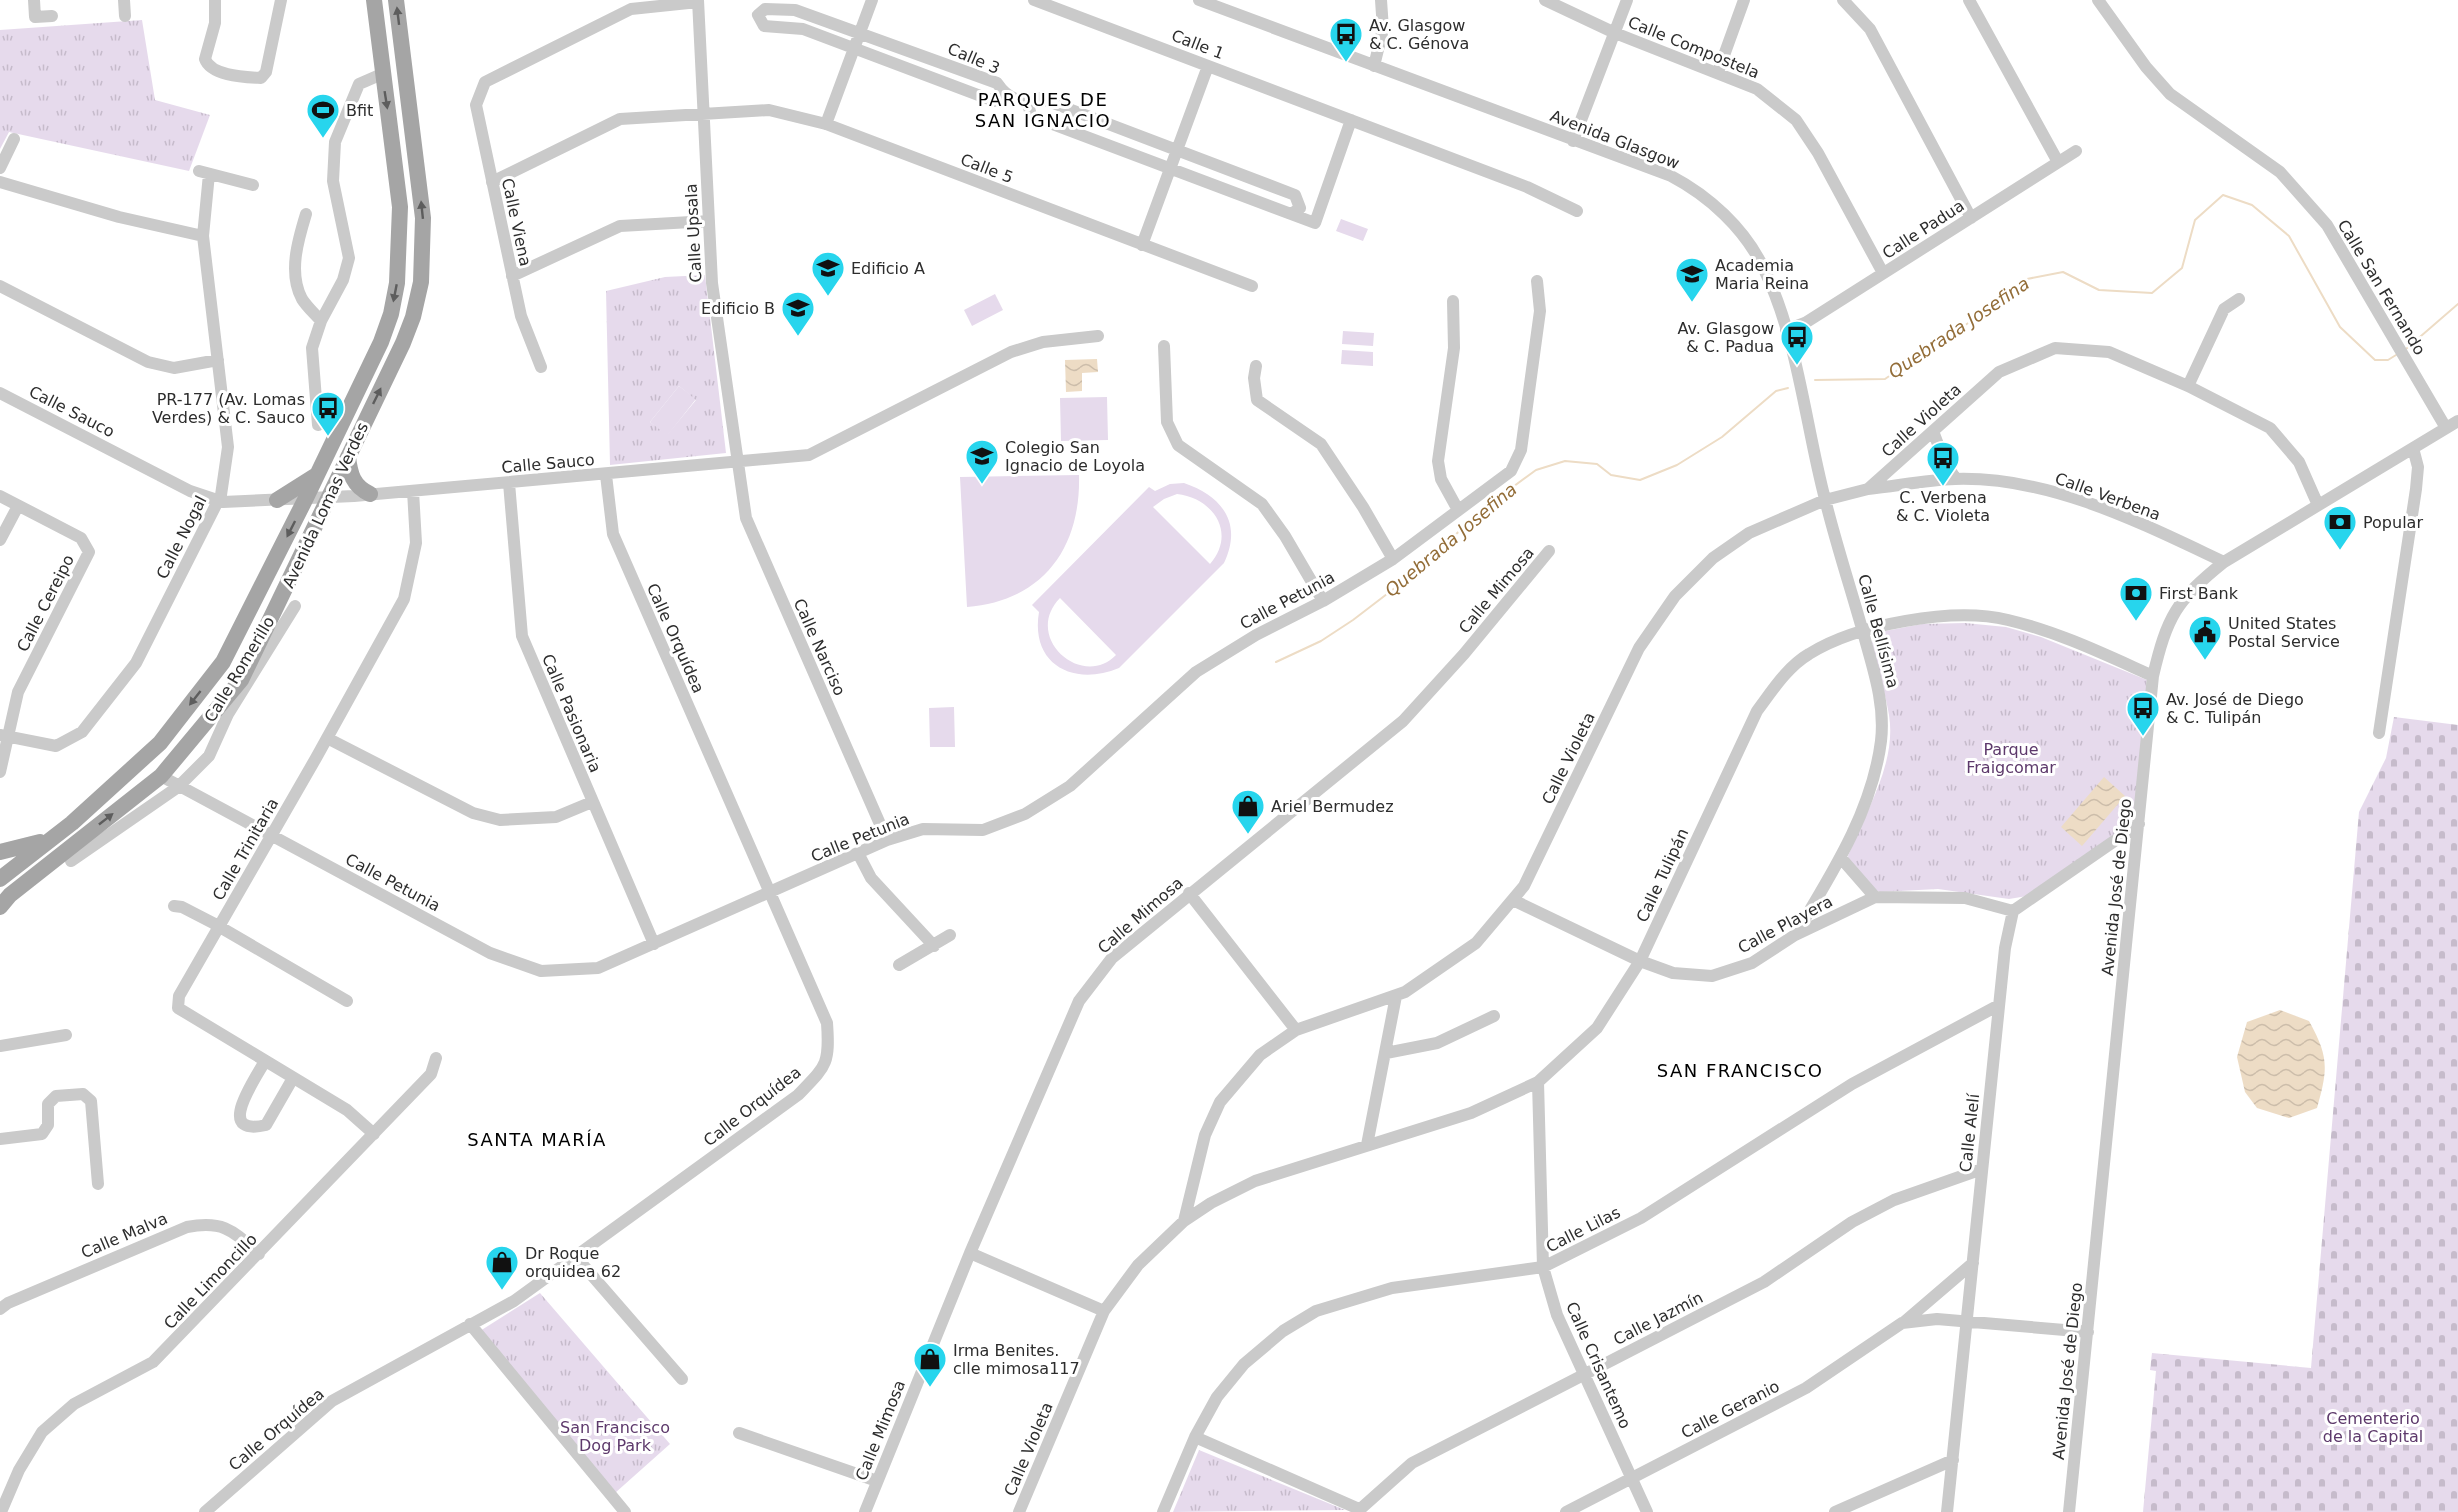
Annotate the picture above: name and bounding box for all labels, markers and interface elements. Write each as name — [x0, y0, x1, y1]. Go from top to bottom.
one-way arrow — [393, 7, 403, 26]
street label: Calle Compostela — [1625, 12, 1762, 82]
bus stop icon: Av. Glasgow & C. Génova — [1328, 16, 1364, 63]
place label: Av. Glasgow & C. Génova — [1369, 16, 1469, 53]
street label: Calle 1 — [1169, 26, 1227, 63]
street label: Calle 3 — [945, 39, 1003, 78]
district label: PARQUES DE SAN IGNACIO — [975, 89, 1111, 131]
one-way arrow — [382, 90, 391, 109]
sports icon: Bfit — [305, 92, 341, 139]
place label: Bfit — [346, 101, 373, 120]
street label: Avenida Glasgow — [1547, 106, 1682, 173]
street label: Calle 5 — [958, 150, 1016, 187]
street label: Calle Viena — [498, 176, 535, 268]
street label: Calle Upsala — [681, 183, 706, 283]
street label: Calle Padua — [1879, 196, 1968, 263]
one-way arrow — [417, 200, 427, 219]
street label: Calle San Fernando — [2334, 216, 2429, 358]
school or university icon: Edificio A — [810, 250, 846, 297]
school or university icon: Academia Maria Reina — [1674, 256, 1710, 303]
place label: Academia Maria Reina — [1715, 256, 1809, 293]
place label: Edificio A — [851, 259, 925, 278]
water label: Quebrada Josefina — [1884, 273, 2033, 383]
one-way arrow — [390, 284, 399, 303]
school or university icon: Edificio B — [780, 290, 816, 337]
place label: Edificio B — [701, 299, 775, 318]
place label: Av. Glasgow & C. Padua — [1678, 319, 1774, 356]
bus stop icon: Av. Glasgow & C. Padua — [1779, 319, 1815, 366]
street label: Calle Violeta — [1878, 380, 1965, 461]
street label: Calle Sauco — [26, 382, 118, 441]
one-way arrow — [373, 388, 382, 405]
place label: PR-177 (Av. Lomas Verdes) & C. Sauco — [152, 390, 305, 427]
bus stop icon: PR-177 (Av. Lomas Verdes) & C. Sauco — [310, 390, 346, 437]
street label: Avenida Lomas Verdes — [279, 419, 372, 591]
school or university icon: Colegio San Ignacio de Loyola — [964, 438, 1000, 485]
place label: Colegio San Ignacio de Loyola — [1005, 438, 1145, 475]
bus stop icon: C. Verbena & C. Violeta — [1925, 440, 1961, 487]
street label: Calle Sauco — [501, 450, 595, 477]
street label: Calle Verbena — [2052, 469, 2163, 524]
water label: Quebrada Josefina — [1381, 478, 1521, 601]
place label: C. Verbena & C. Violeta — [1896, 488, 1990, 525]
street label: Calle Nogal — [152, 492, 211, 582]
bank icon: Popular — [2322, 504, 2358, 551]
place label: Popular — [2363, 513, 2423, 532]
one-way arrow — [286, 520, 295, 537]
street label: Calle Mimosa — [1455, 543, 1538, 637]
street label: Calle Cereipo — [13, 552, 78, 655]
street label: Calle Petunia — [1237, 568, 1338, 633]
street label: Calle Bellísima — [1854, 572, 1903, 690]
bank icon: First Bank — [2118, 575, 2154, 622]
street label: Calle Orquídea — [643, 580, 708, 696]
place label: First Bank — [2159, 584, 2239, 603]
street label: Calle Narciso — [790, 596, 849, 699]
street label: Calle Romerillo — [200, 613, 279, 726]
public building icon: United States Postal Service — [2187, 614, 2223, 661]
place label: United States Postal Service — [2228, 614, 2340, 651]
street label: Calle Pasionaria — [538, 651, 605, 775]
one-way arrow — [189, 689, 201, 705]
bus stop icon: Av. José de Diego & C. Tulipán — [2125, 690, 2161, 737]
place label: Av. José de Diego & C. Tulipán — [2166, 690, 2304, 727]
street label: Calle Violeta — [1538, 709, 1599, 807]
park label: Parque Fraigcomar — [1966, 740, 2056, 777]
shop icon: Ariel Bermudez — [1230, 788, 1266, 835]
street label: Calle Trinitaria — [209, 795, 282, 904]
place label: Ariel Bermudez — [1271, 797, 1394, 816]
street label: Avenida José de Diego — [2098, 797, 2135, 977]
street label: Calle Petunia — [808, 809, 912, 866]
one-way arrow — [98, 814, 113, 826]
street label: Calle Tulipán — [1632, 825, 1692, 925]
street label: Calle Petunia — [342, 850, 443, 915]
street label: Calle Mimosa — [1094, 873, 1187, 958]
street label: Calle Playera — [1735, 892, 1836, 957]
district label: SAN FRANCISCO — [1657, 1060, 1823, 1081]
street label: Calle Orquídea — [700, 1063, 805, 1150]
street label: Calle Alelí — [1956, 1092, 1983, 1173]
district label: SANTA MARÍA — [467, 1129, 607, 1150]
street label: Calle Lilas — [1543, 1203, 1624, 1256]
street label: Calle Malva — [78, 1209, 170, 1262]
street label: Calle Limoncillo — [160, 1230, 261, 1333]
shop icon: Dr Roque orquidea 62 — [484, 1244, 520, 1291]
place label: Dr Roque orquidea 62 — [525, 1244, 621, 1281]
street label: Avenida José de Diego — [2049, 1281, 2086, 1461]
street label: Calle Jazmín — [1610, 1288, 1706, 1349]
street label: Calle Crisantemo — [1562, 1299, 1635, 1432]
shop icon: Irma Benites. clle mimosa117 — [912, 1341, 948, 1388]
place label: Irma Benites. clle mimosa117 — [953, 1341, 1080, 1378]
street label: Calle Mimosa — [852, 1377, 909, 1483]
street label: Calle Geranio — [1678, 1377, 1783, 1442]
street label: Calle Orquídea — [225, 1384, 328, 1475]
street label: Calle Violeta — [1000, 1399, 1057, 1499]
park label: Cementerio de la Capital — [2323, 1409, 2423, 1446]
park label: San Francisco Dog Park — [560, 1418, 670, 1455]

